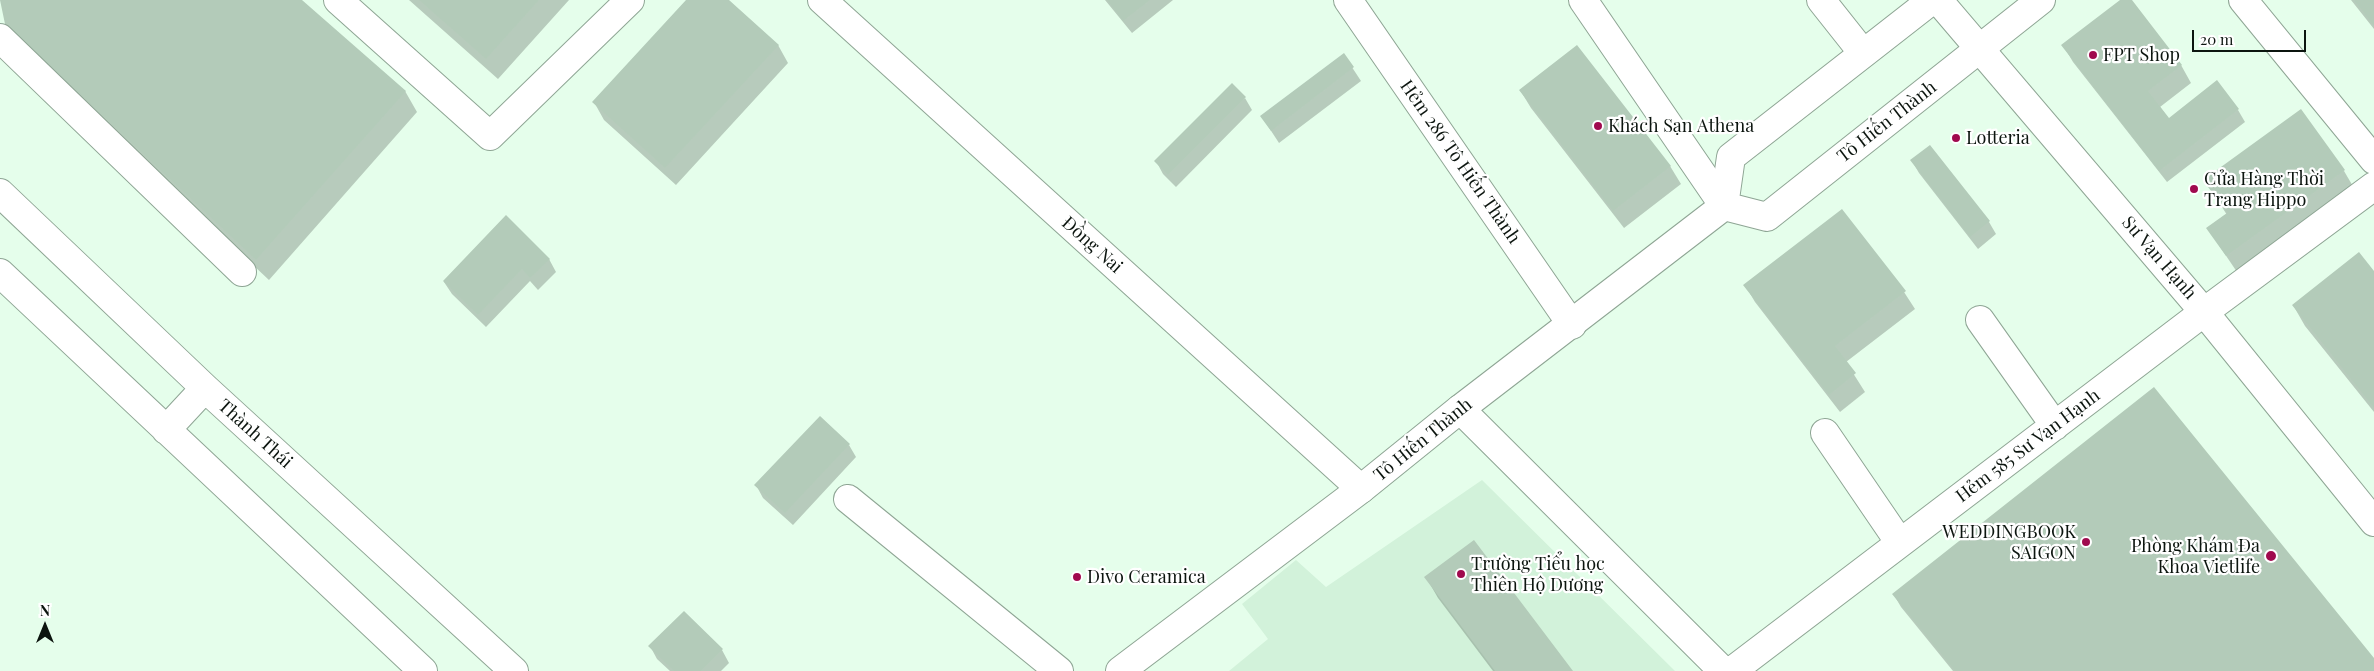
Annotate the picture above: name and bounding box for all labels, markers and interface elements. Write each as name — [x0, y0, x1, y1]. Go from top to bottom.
scale bar — [2194, 20, 2308, 52]
text: 20 m — [2200, 29, 2233, 49]
place label: FPT Shop — [2103, 44, 2180, 66]
marker: FPT Shop — [2087, 49, 2099, 61]
street label: Hẻm 286 Tô Hiến Thành — [1395, 76, 1525, 248]
street label: Tô Hiến Thành — [1833, 77, 1941, 167]
place label: Khách Sạn Athena — [1608, 115, 1754, 137]
marker: Khách Sạn Athena — [1592, 120, 1604, 132]
place label: Lotteria — [1966, 127, 2030, 149]
marker: Lotteria — [1950, 132, 1962, 144]
place label: Cửa Hàng Thời Trang Hippo — [2204, 168, 2324, 210]
marker: Cửa Hàng Thời Trang Hippo — [2188, 183, 2200, 195]
street label: Đồng Nai — [1057, 212, 1127, 278]
street label: Sư Vạn Hạnh — [2117, 212, 2201, 304]
street label: Hẻm 585 Sư Vạn Hạnh — [1952, 385, 2104, 507]
street label: Tô Hiến Thành — [1370, 394, 1476, 486]
street label: Thành Thái — [213, 395, 297, 473]
place label: WEDDINGBOOK SAIGON — [1942, 521, 2076, 564]
place label: Phòng Khám Đa Khoa Vietlife — [2131, 535, 2260, 578]
marker: WEDDINGBOOK SAIGON — [2080, 536, 2092, 548]
marker: Phòng Khám Đa Khoa Vietlife — [2264, 549, 2278, 563]
place label: Trường Tiểu học Thiên Hộ Dương — [1471, 553, 1605, 596]
place label: Divo Ceramica — [1087, 566, 1206, 588]
marker: Trường Tiểu học Thiên Hộ Dương — [1455, 568, 1467, 580]
marker: Divo Ceramica — [1071, 571, 1083, 583]
north arrow — [20, 601, 70, 651]
text: N — [40, 601, 50, 620]

